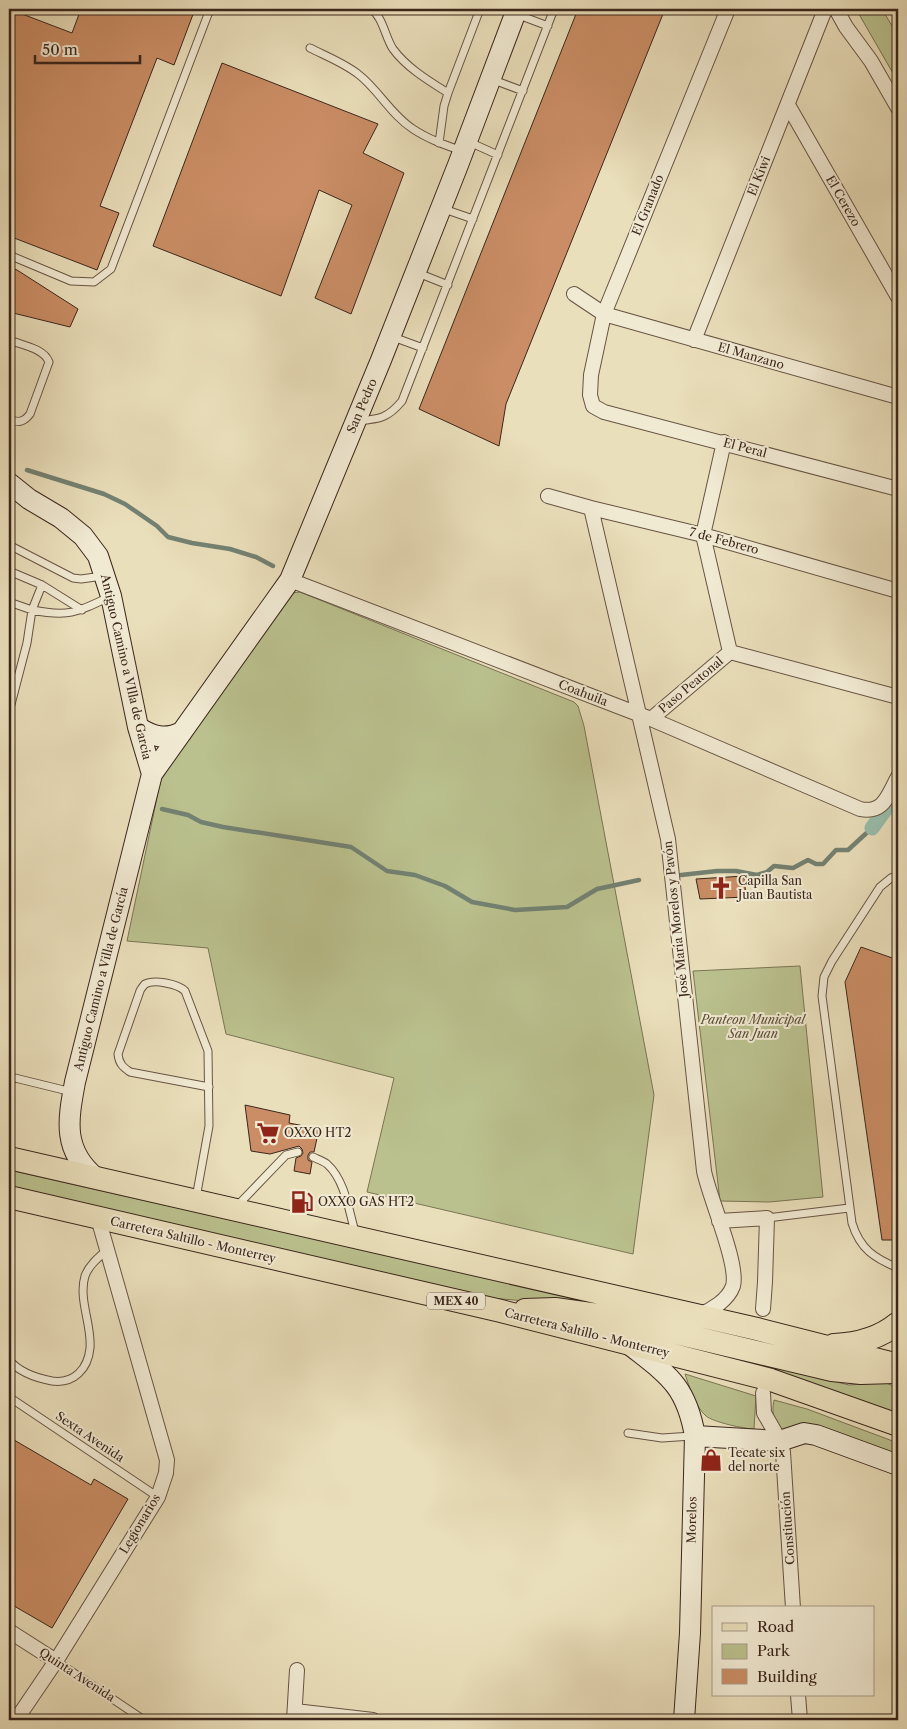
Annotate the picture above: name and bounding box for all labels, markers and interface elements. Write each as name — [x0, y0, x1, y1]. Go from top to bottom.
scale bar — [35, 32, 140, 64]
text: 50 m — [42, 40, 78, 59]
street label: El Kiwi — [744, 153, 773, 198]
street label: El Granado — [628, 172, 667, 238]
street label: El Cerezo — [823, 173, 864, 229]
street label: El Manzano — [716, 339, 786, 372]
street label: San Pedro — [343, 376, 380, 435]
street label: El Peral — [722, 435, 769, 461]
street label: 7 de Febrero — [688, 524, 761, 557]
street label: Antiguo Camino a VIlla de Garcia — [98, 572, 155, 762]
street label: Paso Peatonal — [655, 653, 726, 716]
street label: Coahuila — [557, 676, 610, 709]
street label: José María Morelos y Pavón — [660, 840, 691, 1000]
place label: Capilla San Juan Bautista — [736, 873, 813, 902]
church icon: Capilla San Juan Bautista — [708, 875, 734, 901]
street label: Antiguo Camino a Villa de García — [70, 885, 131, 1073]
park label: Panteon Municipal San Juan — [700, 1012, 806, 1041]
supermarket icon: OXXO HT2 — [255, 1120, 281, 1146]
place label: OXXO HT2 — [284, 1125, 351, 1140]
fuel station icon: OXXO GAS HT2 — [289, 1189, 315, 1215]
place label: OXXO GAS HT2 — [318, 1194, 414, 1209]
street label: Carretera Saltillo - Monterrey — [109, 1213, 278, 1266]
road number: MEX 40 — [427, 1292, 485, 1310]
street label: Carretera Saltillo - Monterrey — [503, 1305, 672, 1360]
street label: Sexta Avenida — [53, 1408, 128, 1465]
place label: Tecate six del norte — [728, 1445, 785, 1474]
shop icon: Tecate six del norte — [698, 1447, 724, 1473]
street label: Constitución — [777, 1490, 798, 1565]
street label: Legionarios — [116, 1491, 163, 1556]
street label: Morelos — [684, 1496, 699, 1544]
legend — [712, 1606, 874, 1696]
text: Road — [757, 1617, 794, 1636]
text: Park — [757, 1641, 791, 1660]
street label: Quinta Avenida — [36, 1644, 119, 1705]
text: Building — [757, 1667, 817, 1686]

